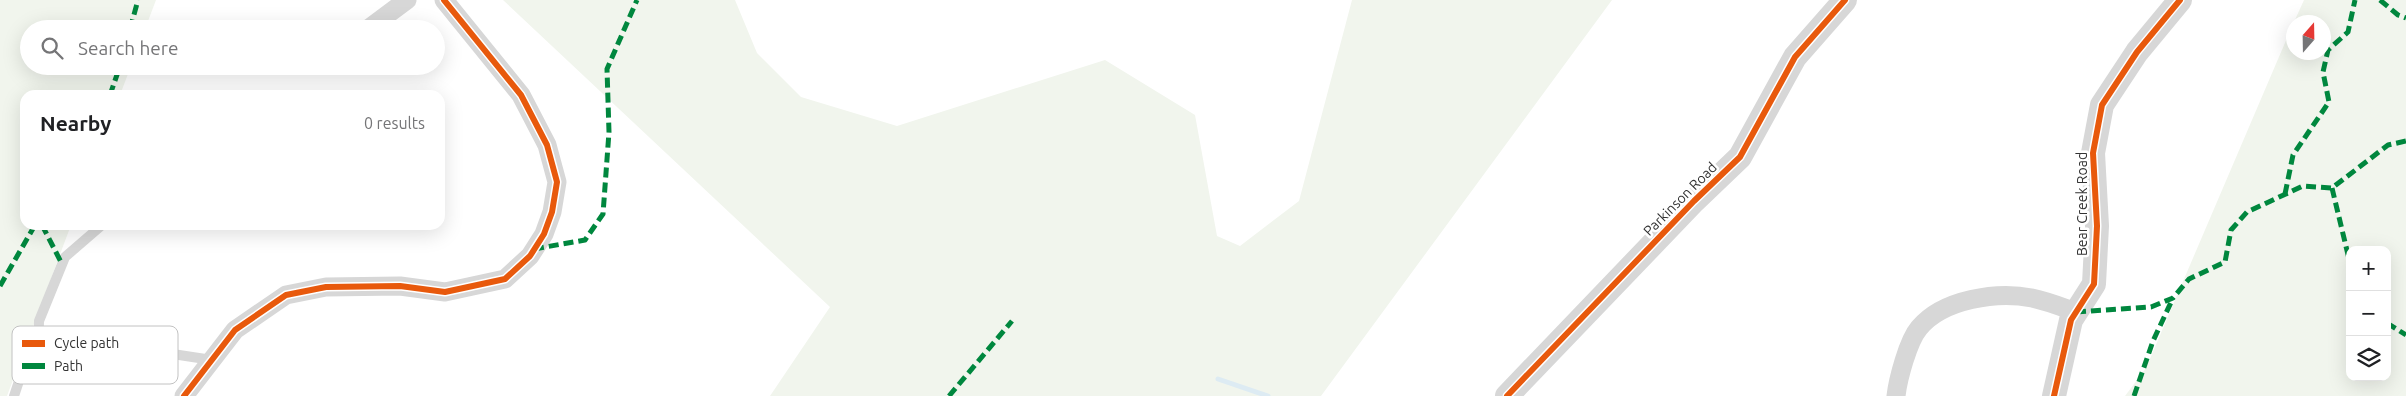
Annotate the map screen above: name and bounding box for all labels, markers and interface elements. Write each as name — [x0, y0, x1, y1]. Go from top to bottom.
north arrow — [2286, 15, 2331, 60]
search box — [20, 20, 445, 75]
icon: search — [38, 34, 66, 62]
text: Search here — [78, 37, 178, 59]
text: Nearby — [40, 111, 111, 135]
text: 0 results — [364, 114, 425, 132]
street label: Bear Creek Road — [2074, 152, 2090, 256]
street label: Parkinson Road — [1640, 159, 1720, 239]
map controls — [2346, 246, 2391, 381]
button: + — [2346, 246, 2391, 291]
button: − — [2346, 291, 2391, 336]
legend — [12, 326, 178, 384]
text: Cycle path — [54, 335, 119, 351]
button: layers — [2346, 336, 2391, 381]
text: Path — [54, 358, 83, 374]

